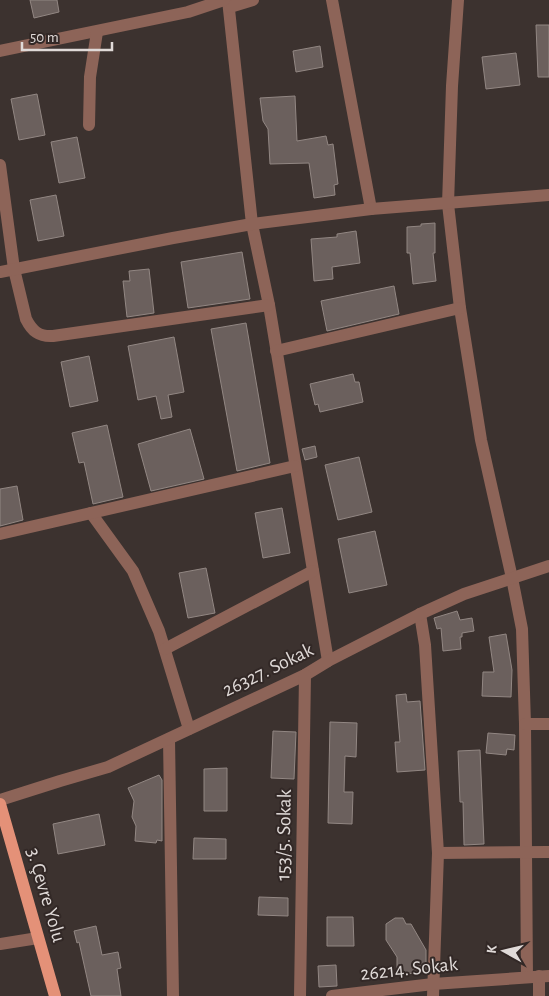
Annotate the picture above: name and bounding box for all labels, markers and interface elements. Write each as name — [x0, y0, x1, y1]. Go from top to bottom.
scale bar — [22, 20, 112, 52]
text: 50 m — [30, 30, 59, 45]
street label: 26327. Sokak — [220, 640, 316, 700]
street label: 153/5. Sokak — [273, 789, 295, 881]
street label: 3. Çevre Yolu — [23, 846, 69, 944]
north arrow — [479, 926, 529, 976]
text: K — [485, 943, 500, 954]
street label: 26214. Sokak — [359, 954, 459, 984]

